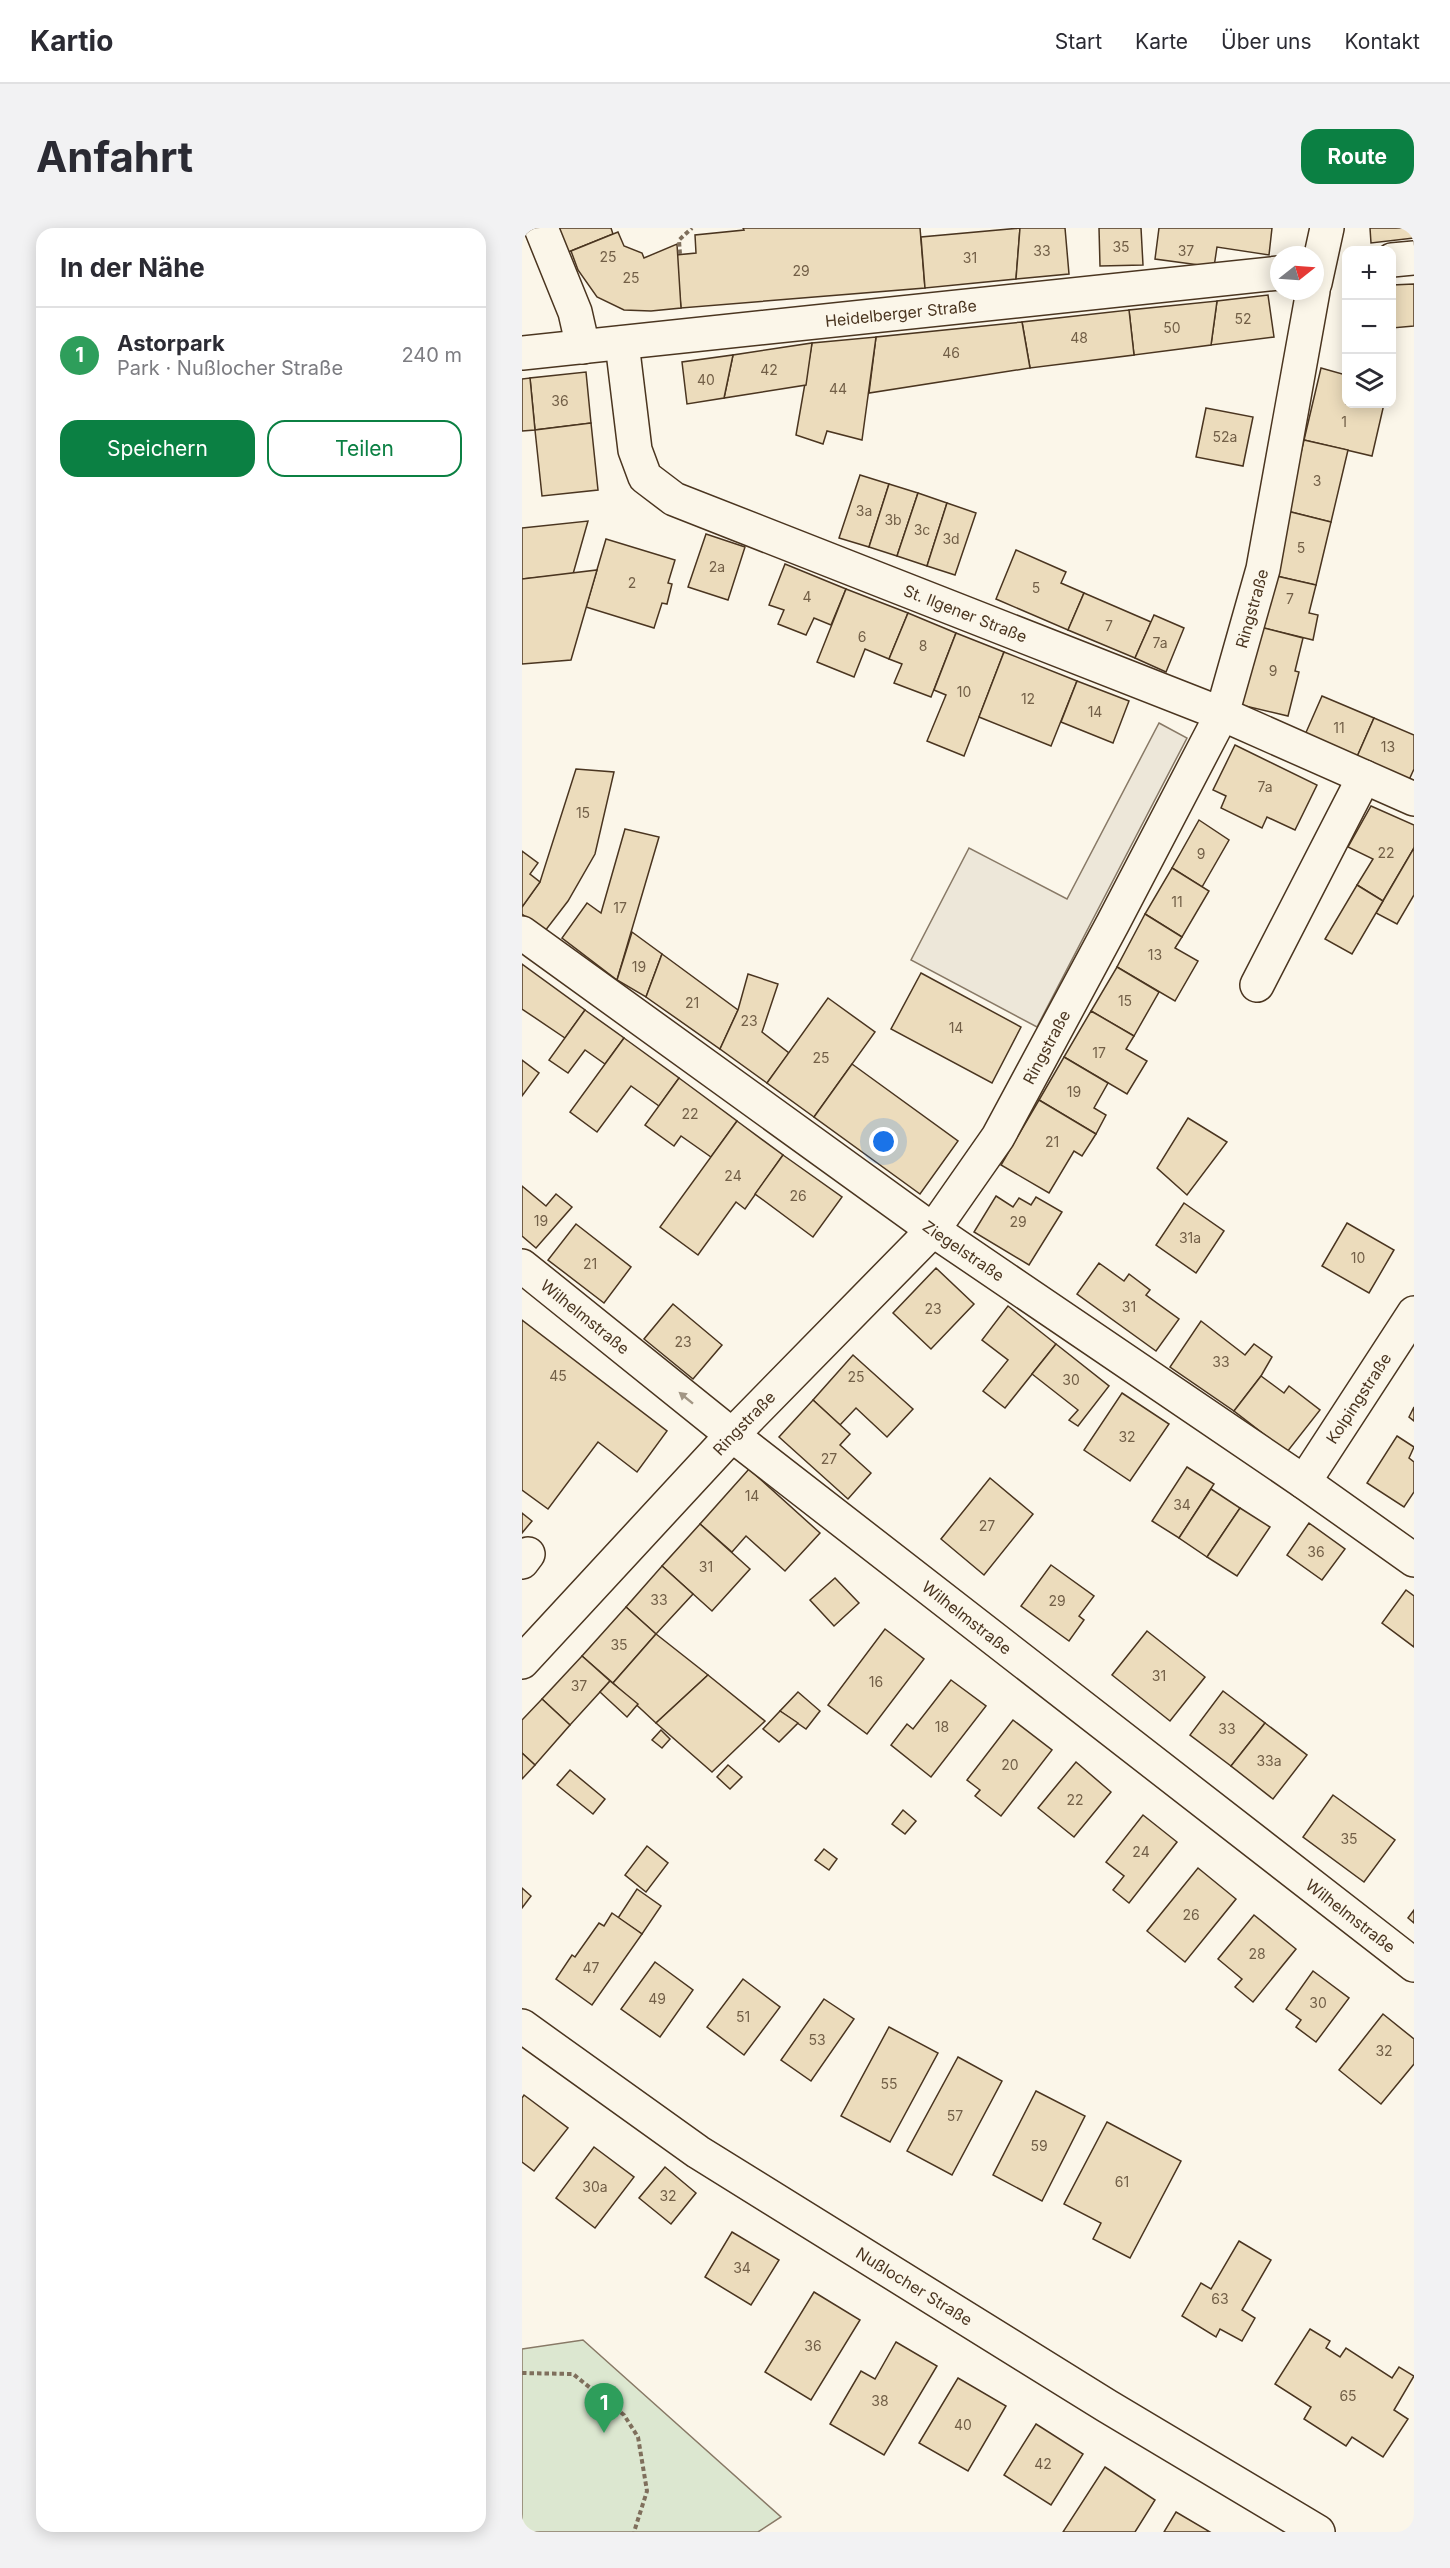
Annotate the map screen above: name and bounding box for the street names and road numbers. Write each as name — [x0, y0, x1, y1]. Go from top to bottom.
street label: Heidelberger Straße — [824, 295, 978, 331]
street label: Ringstraße — [1231, 567, 1272, 650]
street label: St. Ilgener Straße — [901, 580, 1030, 647]
street label: Ringstraße — [1018, 1006, 1074, 1088]
street label: Ziegelstraße — [919, 1216, 1008, 1285]
street label: Wilhelmstraße — [537, 1275, 633, 1358]
street label: Kolpingstraße — [1322, 1349, 1395, 1447]
street label: Ringstraße — [708, 1387, 779, 1459]
street label: Wilhelmstraße — [918, 1576, 1016, 1659]
street label: Wilhelmstraße — [1302, 1875, 1399, 1957]
street label: Nußlocher Straße — [852, 2243, 976, 2330]

